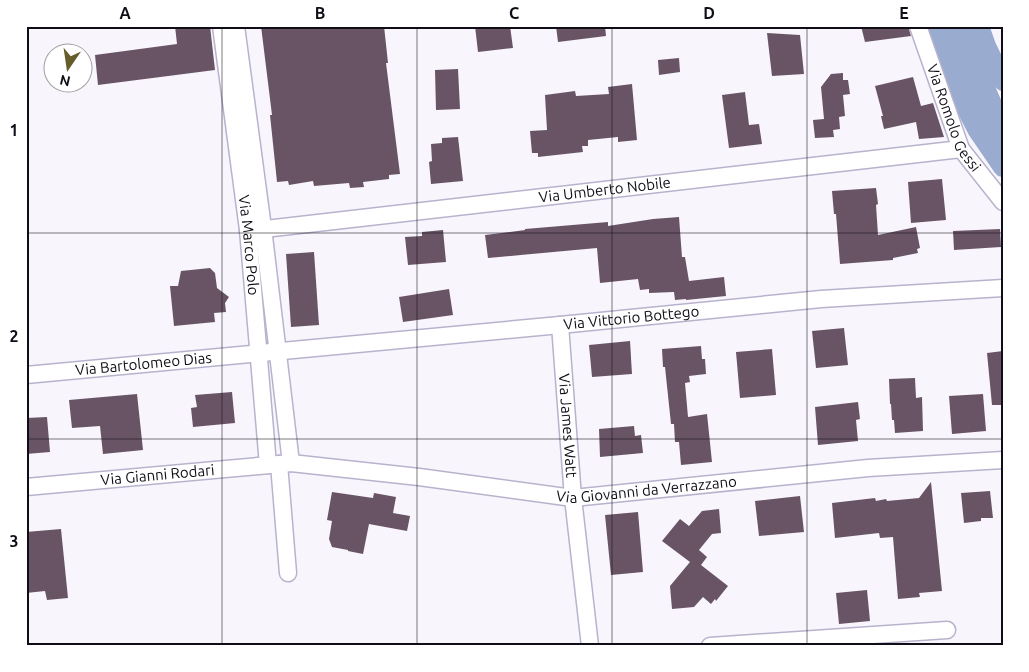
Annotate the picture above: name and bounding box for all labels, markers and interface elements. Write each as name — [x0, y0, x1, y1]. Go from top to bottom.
text: A — [119, 4, 131, 22]
text: B — [315, 4, 325, 22]
text: C — [509, 4, 519, 22]
text: D — [703, 4, 715, 22]
text: E — [899, 4, 909, 22]
north arrow — [42, 42, 92, 92]
street label: Via Romolo Gessi — [924, 62, 985, 175]
text: N — [58, 72, 72, 90]
text: 1 — [9, 121, 19, 139]
street label: Via Umberto Nobile — [538, 173, 672, 206]
street label: Via Marco Polo — [235, 194, 263, 296]
street label: Via Vittorio Bottego — [563, 302, 700, 333]
text: 2 — [9, 327, 19, 345]
street label: Via Bartolomeo Dias — [74, 349, 212, 378]
street label: Via James Watt — [556, 373, 580, 478]
street label: Via Gianni Rodari — [100, 461, 215, 488]
street label: Via Giovanni da Verrazzano — [555, 472, 738, 506]
text: 3 — [9, 532, 19, 550]

